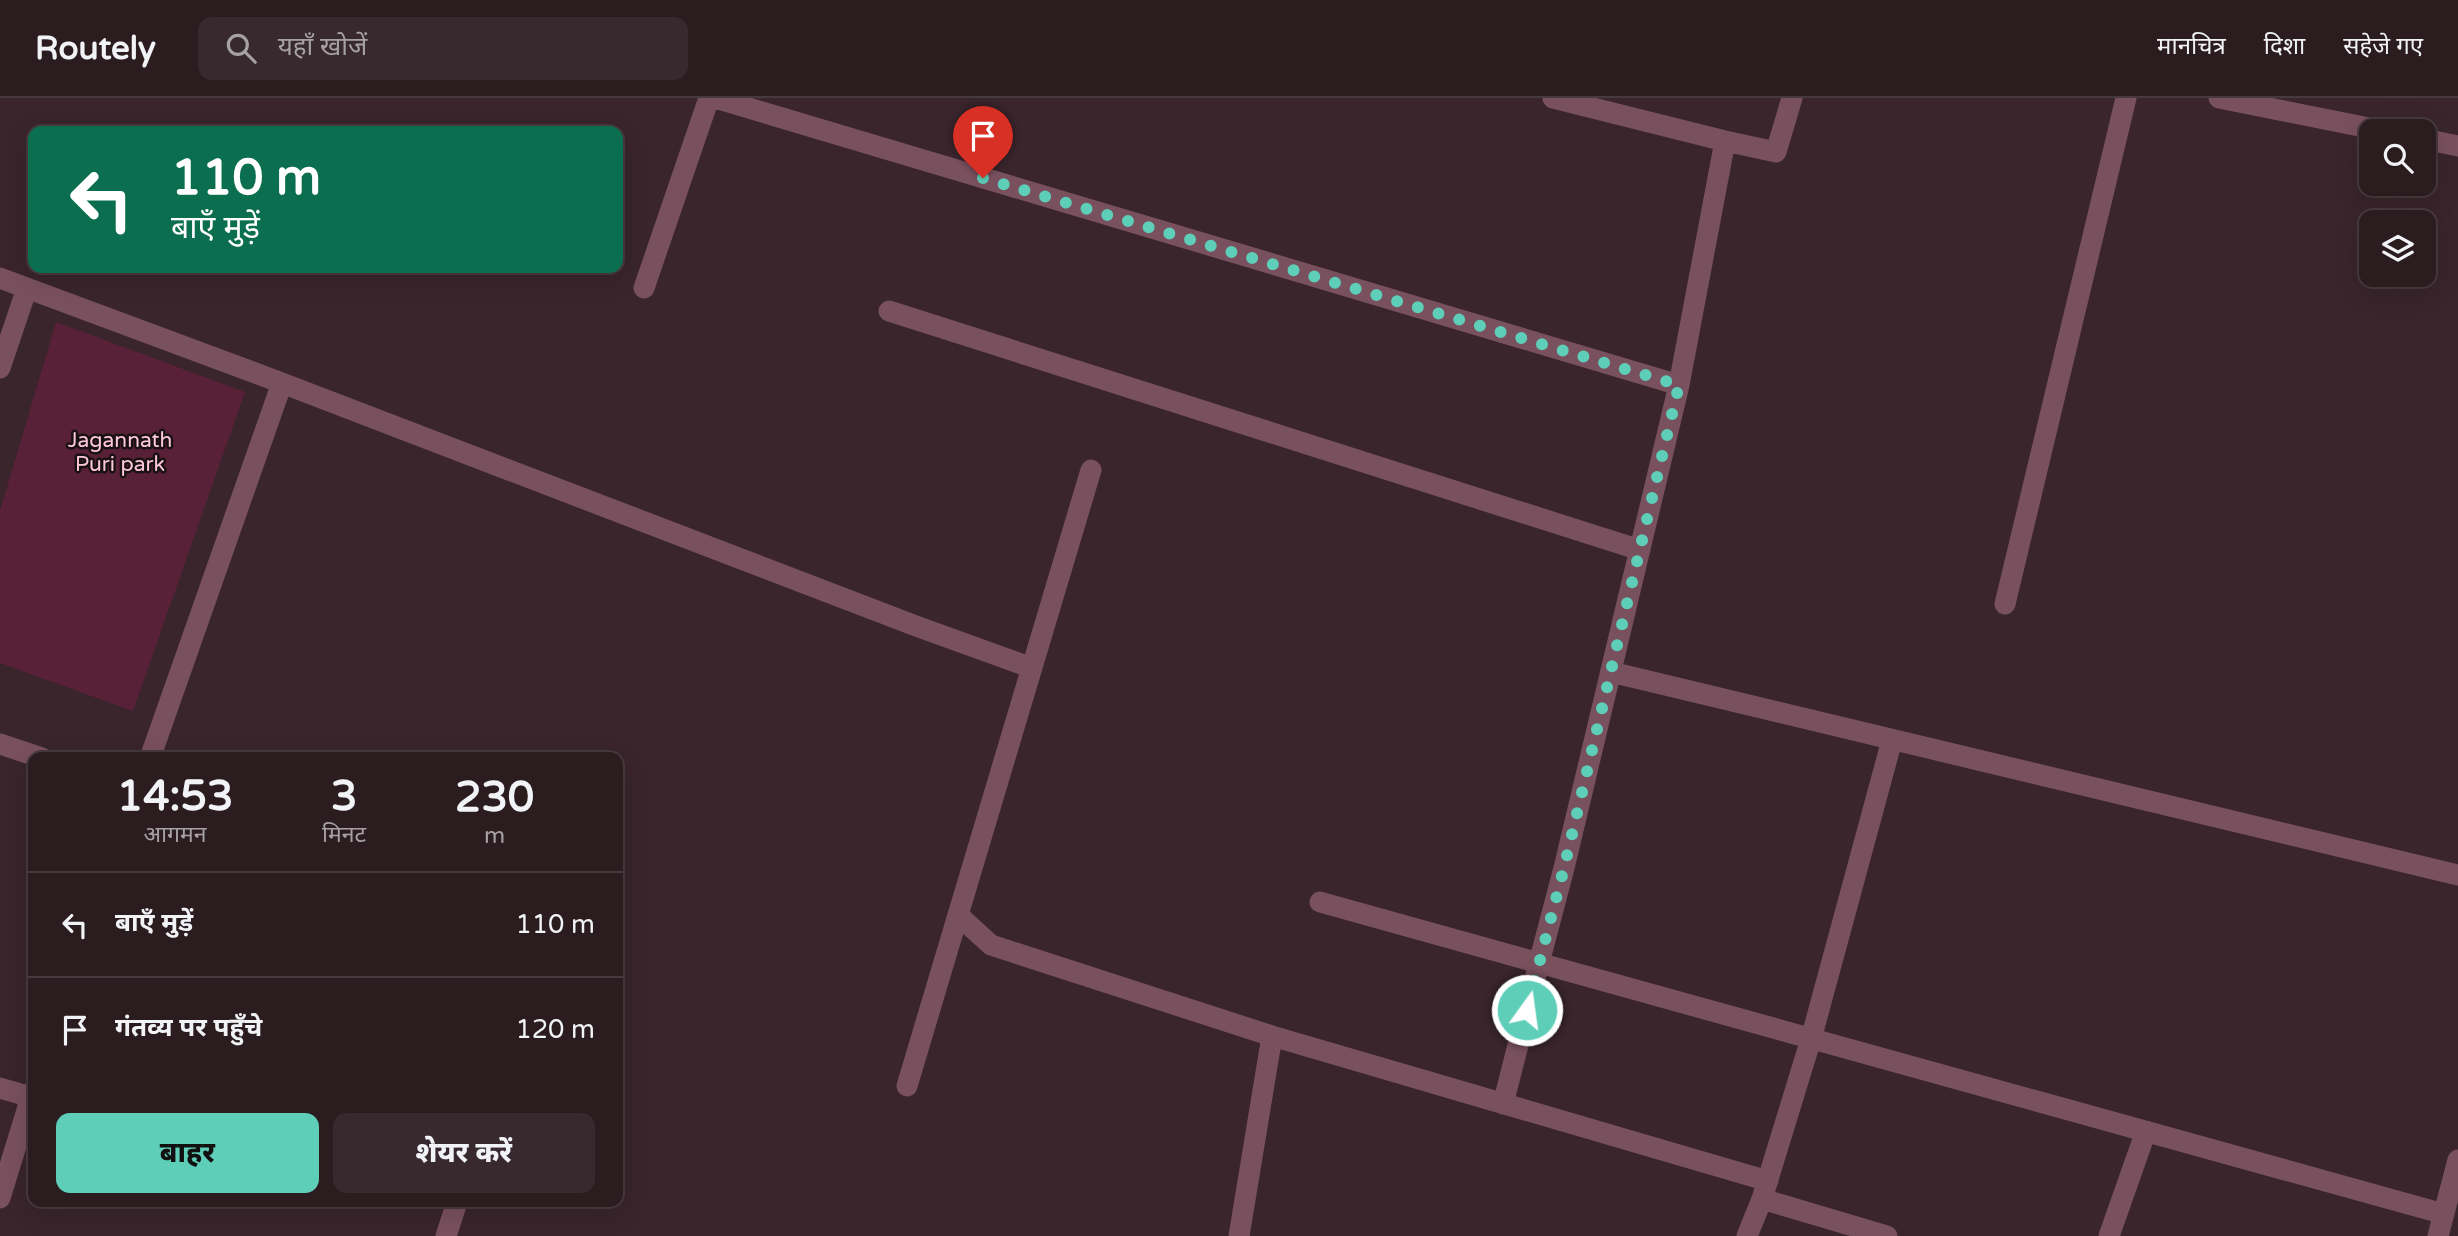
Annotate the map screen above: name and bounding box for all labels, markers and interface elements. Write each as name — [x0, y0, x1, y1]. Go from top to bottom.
search box — [198, 17, 688, 80]
text: Routely — [35, 29, 156, 68]
icon: search — [222, 29, 260, 67]
text: यहाँ खोजें — [278, 31, 367, 62]
text: मानचित्र — [2157, 32, 2226, 61]
text: दिशा — [2264, 32, 2305, 61]
text: सहेजे गए — [2343, 32, 2423, 61]
pin — [953, 106, 1013, 178]
icon: arrive — [964, 117, 1002, 155]
map controls — [2359, 119, 2436, 287]
button: search — [2359, 119, 2436, 196]
text: 110 m — [171, 149, 321, 208]
icon: left — [56, 154, 147, 245]
text: बाएँ मुड़ें — [171, 209, 260, 247]
button: layers — [2359, 210, 2436, 287]
park label: Jagannath Puri park — [68, 428, 172, 477]
text: 14:53 — [117, 771, 233, 822]
text: 3 — [331, 771, 357, 822]
text: 230 — [455, 772, 534, 823]
text: आगमन — [144, 821, 207, 849]
text: मिनट — [322, 821, 366, 849]
text: m — [484, 822, 505, 850]
icon: left — [56, 906, 94, 944]
text: बाएँ मुड़ें — [115, 907, 193, 938]
text: 110 m — [515, 909, 595, 940]
position arrow — [1490, 973, 1564, 1047]
icon: arrive — [56, 1011, 94, 1049]
text: गंतव्य पर पहुँचे — [115, 1012, 262, 1043]
text: 120 m — [515, 1014, 595, 1045]
button: बाहर — [56, 1113, 319, 1193]
button: शेयर करें — [333, 1113, 595, 1193]

